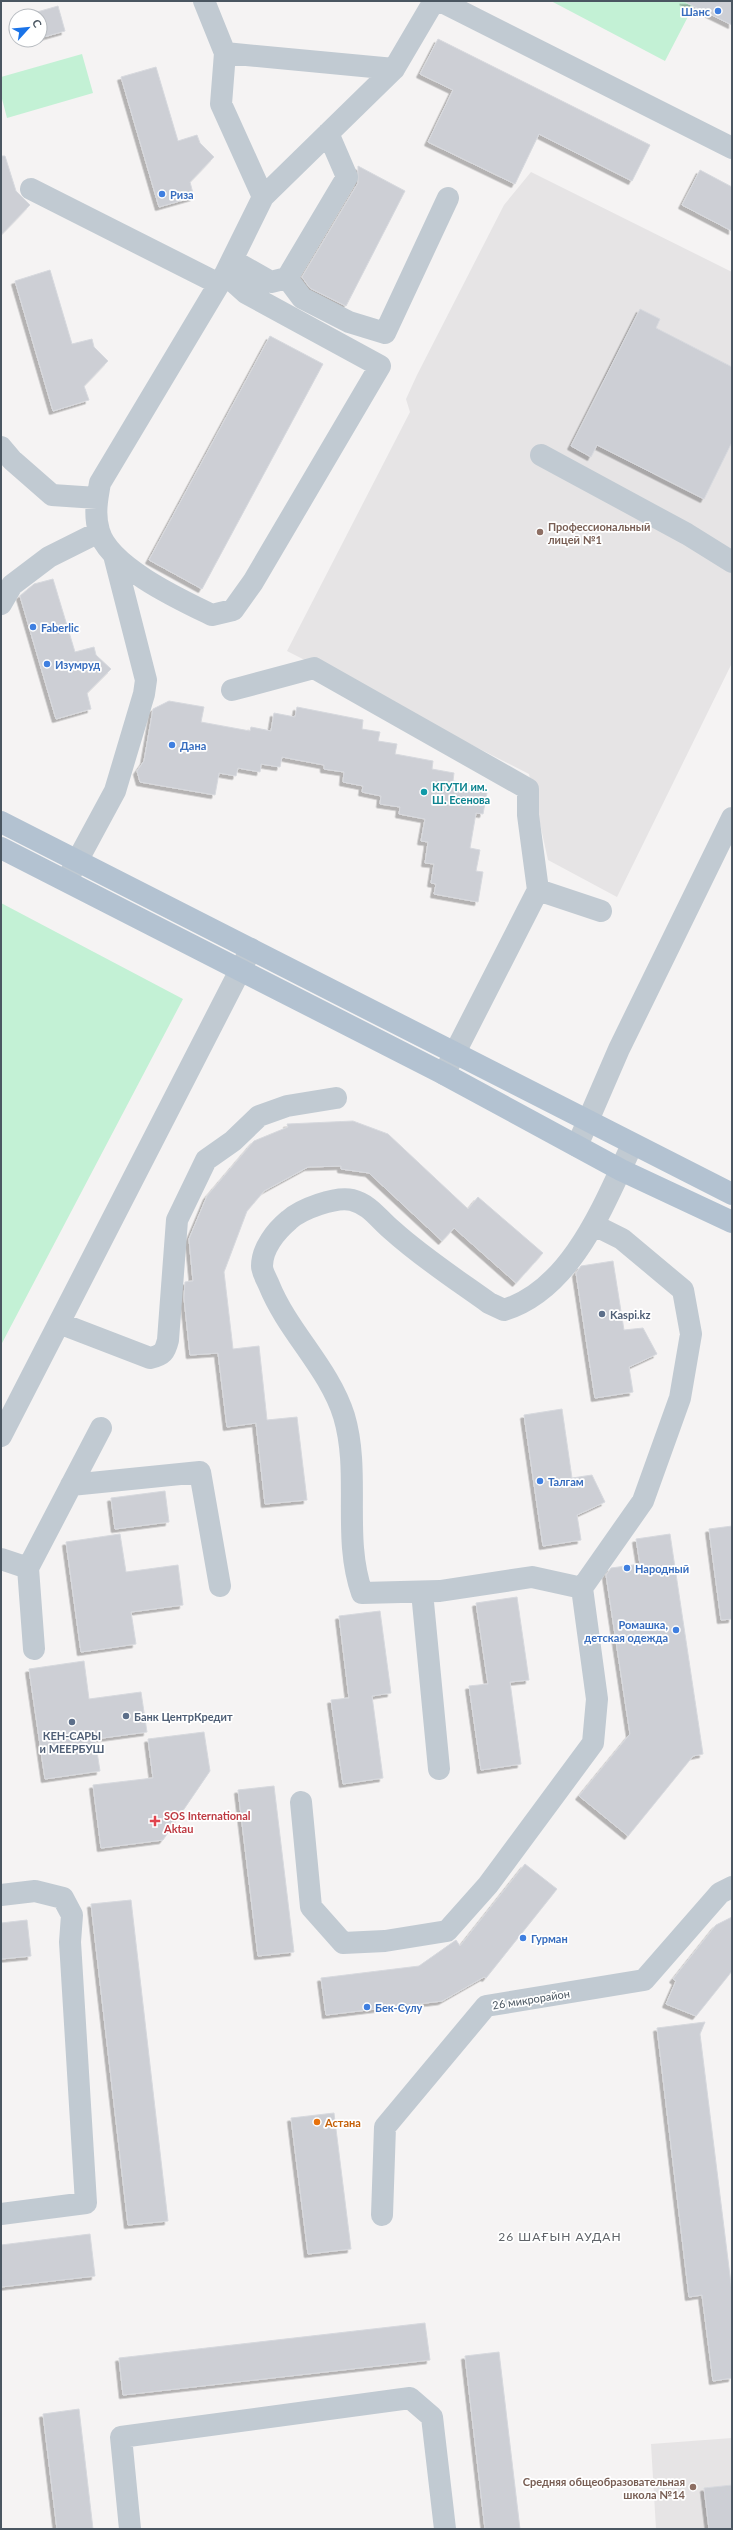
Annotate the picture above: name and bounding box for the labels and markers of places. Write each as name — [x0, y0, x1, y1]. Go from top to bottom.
place label: Шанс — [681, 5, 711, 18]
marker: Шанс — [713, 6, 723, 16]
place label: Риза — [170, 188, 194, 201]
marker: Риза — [157, 189, 167, 199]
place label: Профессиональный лицей №1 — [548, 520, 650, 546]
marker: Профессиональный лицей №1 — [535, 527, 545, 537]
place label: Faberlic — [41, 621, 80, 634]
marker: Faberlic — [28, 622, 38, 632]
place label: Изумруд — [55, 658, 100, 671]
marker: Изумруд — [42, 659, 52, 669]
place label: Дана — [180, 739, 206, 752]
marker: Дана — [167, 740, 177, 750]
place label: КГУТИ им. Ш. Есенова — [432, 780, 490, 806]
marker: КГУТИ им. Ш. Есенова — [419, 787, 429, 797]
place label: Kaspi.kz — [610, 1308, 651, 1321]
marker: Kaspi.kz — [597, 1309, 607, 1319]
place label: Талгам — [548, 1475, 584, 1488]
marker: Талгам — [535, 1476, 545, 1486]
place label: Народный — [635, 1562, 689, 1575]
marker: Народный — [622, 1563, 632, 1573]
place label: Ромашка, детская одежда — [584, 1618, 668, 1644]
marker: Ромашка, детская одежда — [671, 1625, 681, 1635]
place label: Банк ЦентрКредит — [134, 1710, 233, 1723]
marker: Банк ЦентрКредит — [121, 1711, 131, 1721]
marker: КЕН-САРЫ и МЕЕРБУШ — [67, 1717, 77, 1727]
place label: КЕН-САРЫ и МЕЕРБУШ — [40, 1729, 105, 1755]
place label: SOS International Aktau — [163, 1809, 251, 1835]
marker: SOS International Aktau — [149, 1815, 161, 1827]
place label: Гурман — [531, 1932, 568, 1945]
marker: Гурман — [518, 1933, 528, 1943]
place label: Бек-Сулу — [375, 2001, 423, 2014]
marker: Бек-Сулу — [362, 2002, 372, 2012]
place label: Астана — [324, 2116, 361, 2129]
marker: Астана — [312, 2117, 322, 2127]
place label: Cредняя общеобразовательная школа №14 — [523, 2475, 686, 2501]
marker: Cредняя общеобразовательная школа №14 — [688, 2482, 698, 2492]

